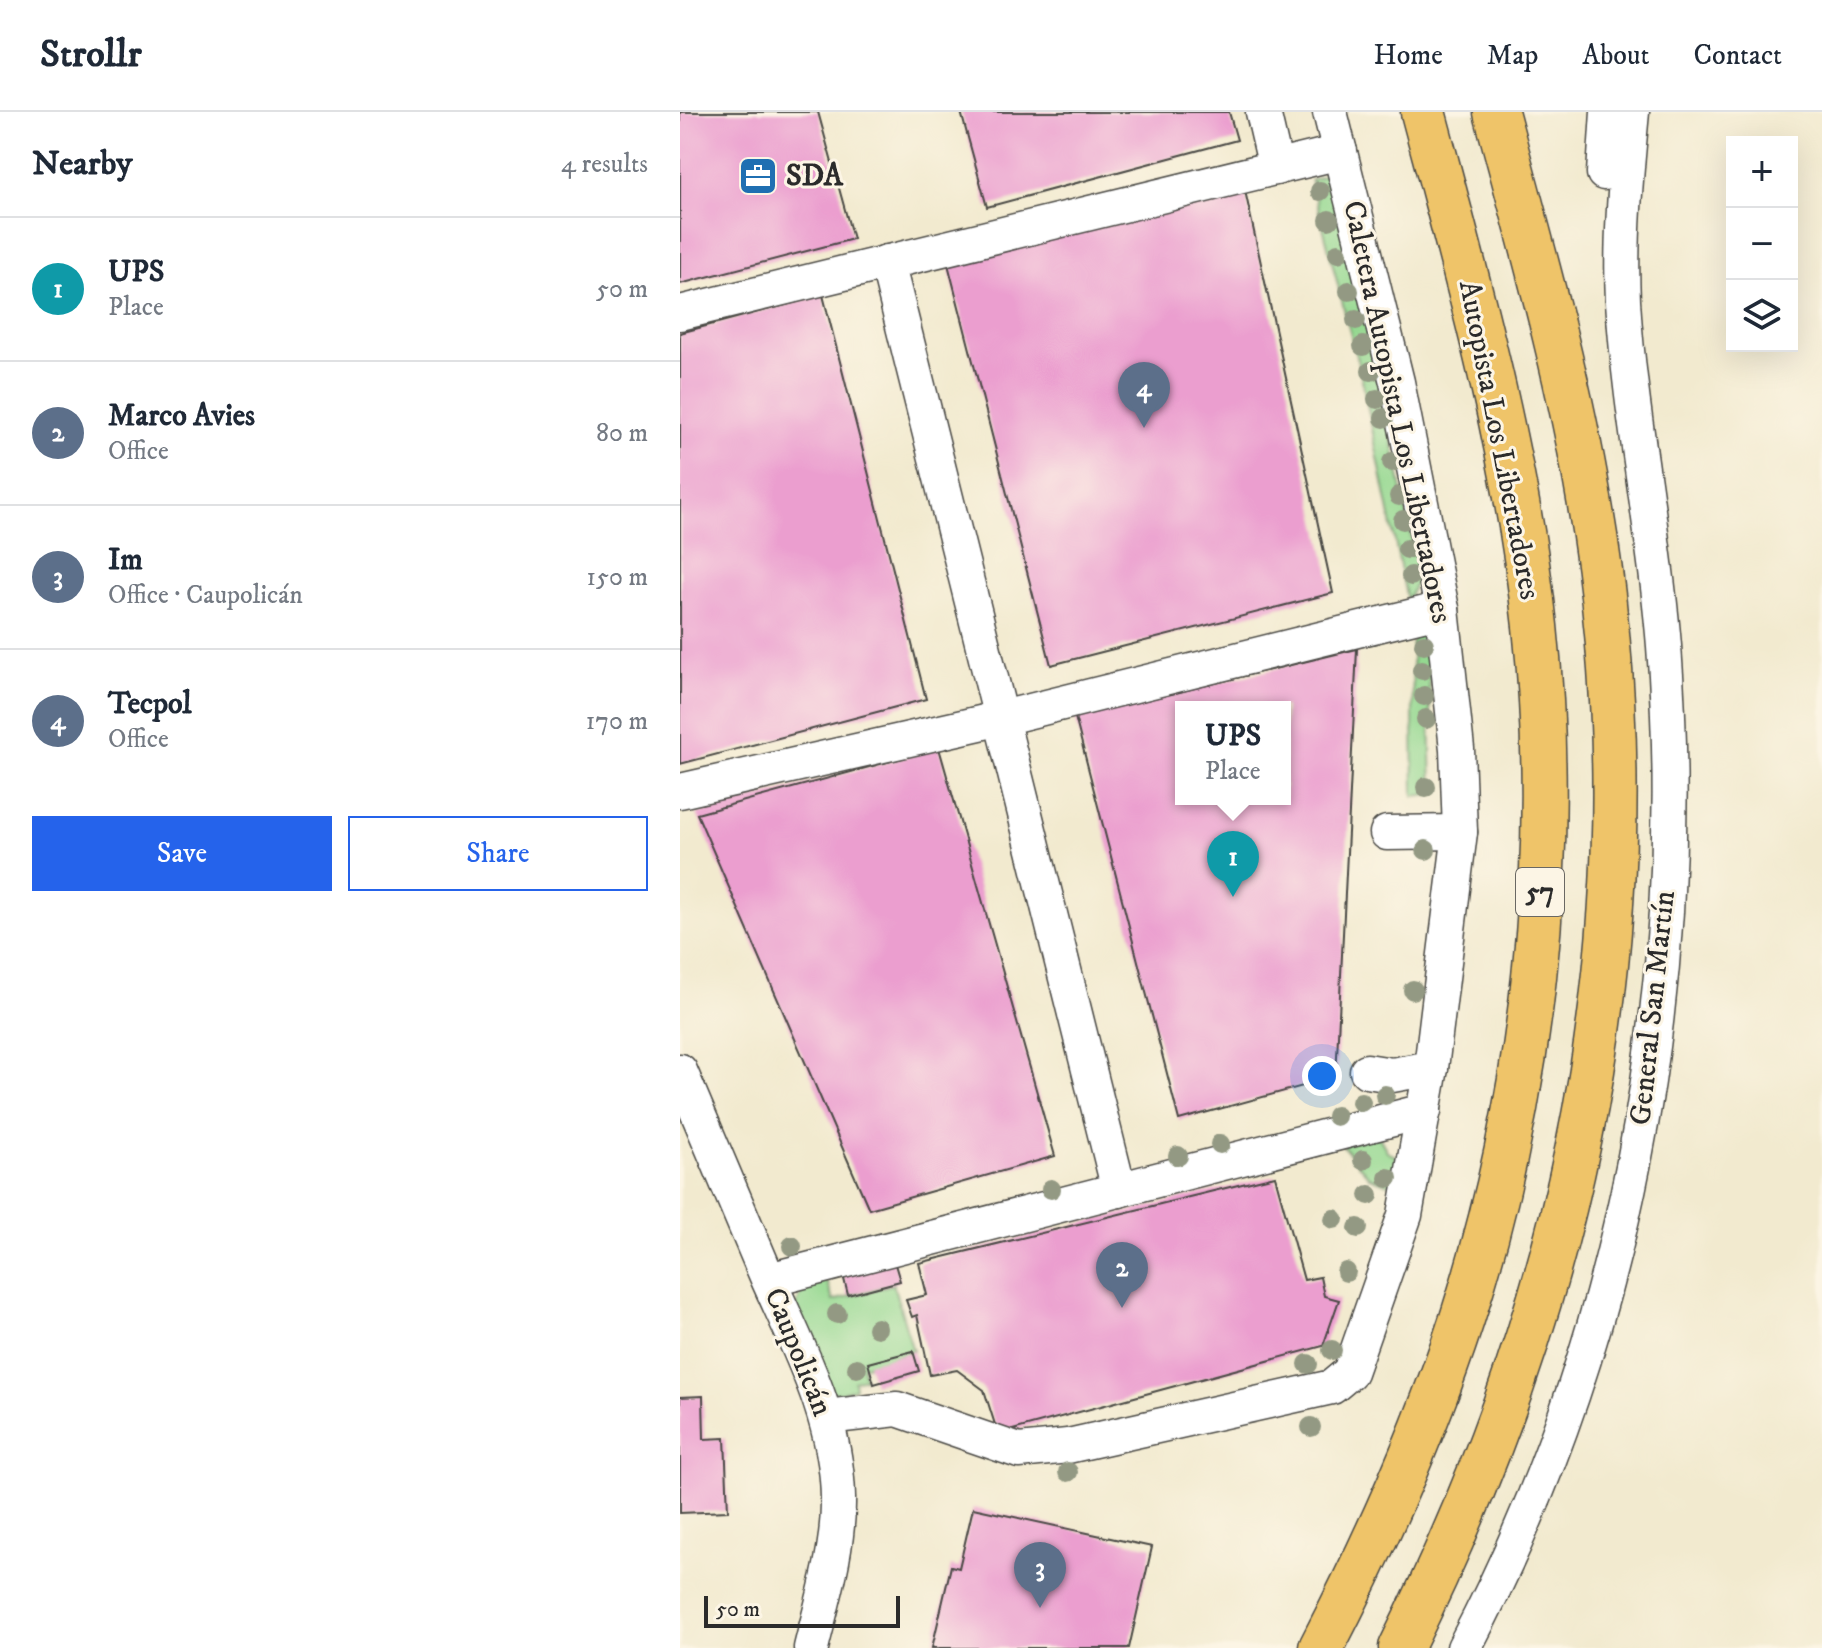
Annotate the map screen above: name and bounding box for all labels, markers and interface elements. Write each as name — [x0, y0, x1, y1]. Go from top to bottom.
text: Strollr — [40, 31, 142, 79]
text: Home — [1374, 38, 1443, 73]
text: Map — [1487, 38, 1538, 73]
text: About — [1582, 38, 1649, 73]
text: Contact — [1693, 38, 1782, 73]
map controls — [1726, 136, 1798, 352]
button: + — [1726, 136, 1798, 208]
text: Nearby — [32, 143, 133, 185]
text: 4 results — [561, 148, 648, 181]
office icon: SDA — [737, 155, 779, 197]
place label: SDA — [786, 158, 844, 195]
street label: Caletera Autopista Los Libertadores — [1334, 197, 1460, 627]
button: − — [1726, 208, 1798, 280]
text: UPS — [108, 254, 164, 291]
text: 1 — [53, 273, 63, 306]
text: 50 m — [596, 273, 648, 306]
street label: Autopista Los Libertadores — [1450, 277, 1548, 603]
button: layers — [1726, 280, 1798, 352]
text: Place — [108, 291, 164, 324]
pin: 4 — [1118, 362, 1170, 428]
text: Marco Avies — [108, 398, 255, 435]
text: 2 — [52, 417, 64, 450]
text: 80 m — [596, 417, 648, 450]
text: Office — [108, 435, 169, 468]
text: Im — [108, 542, 143, 579]
text: 3 — [53, 561, 63, 594]
text: 150 m — [587, 561, 648, 594]
text: Office · Caupolicán — [108, 579, 303, 612]
text: Tecpol — [108, 686, 192, 723]
popup — [1175, 701, 1291, 805]
text: 4 — [51, 705, 65, 738]
text: 170 m — [586, 705, 648, 738]
text: UPS — [1205, 718, 1261, 755]
text: Office — [108, 723, 169, 756]
text: Place — [1205, 755, 1261, 788]
button: Save — [32, 816, 332, 891]
button: Share — [348, 816, 648, 891]
pin: 1 — [1207, 831, 1259, 897]
road number: 57 — [1516, 868, 1564, 916]
street label: General San Martín — [1622, 889, 1684, 1127]
your location — [1302, 1056, 1342, 1096]
pin: 2 — [1096, 1242, 1148, 1308]
street label: Caupolicán — [756, 1283, 841, 1422]
pin: 3 — [1014, 1542, 1066, 1608]
scale bar — [704, 1592, 900, 1628]
text: 50 m — [716, 1596, 760, 1623]

